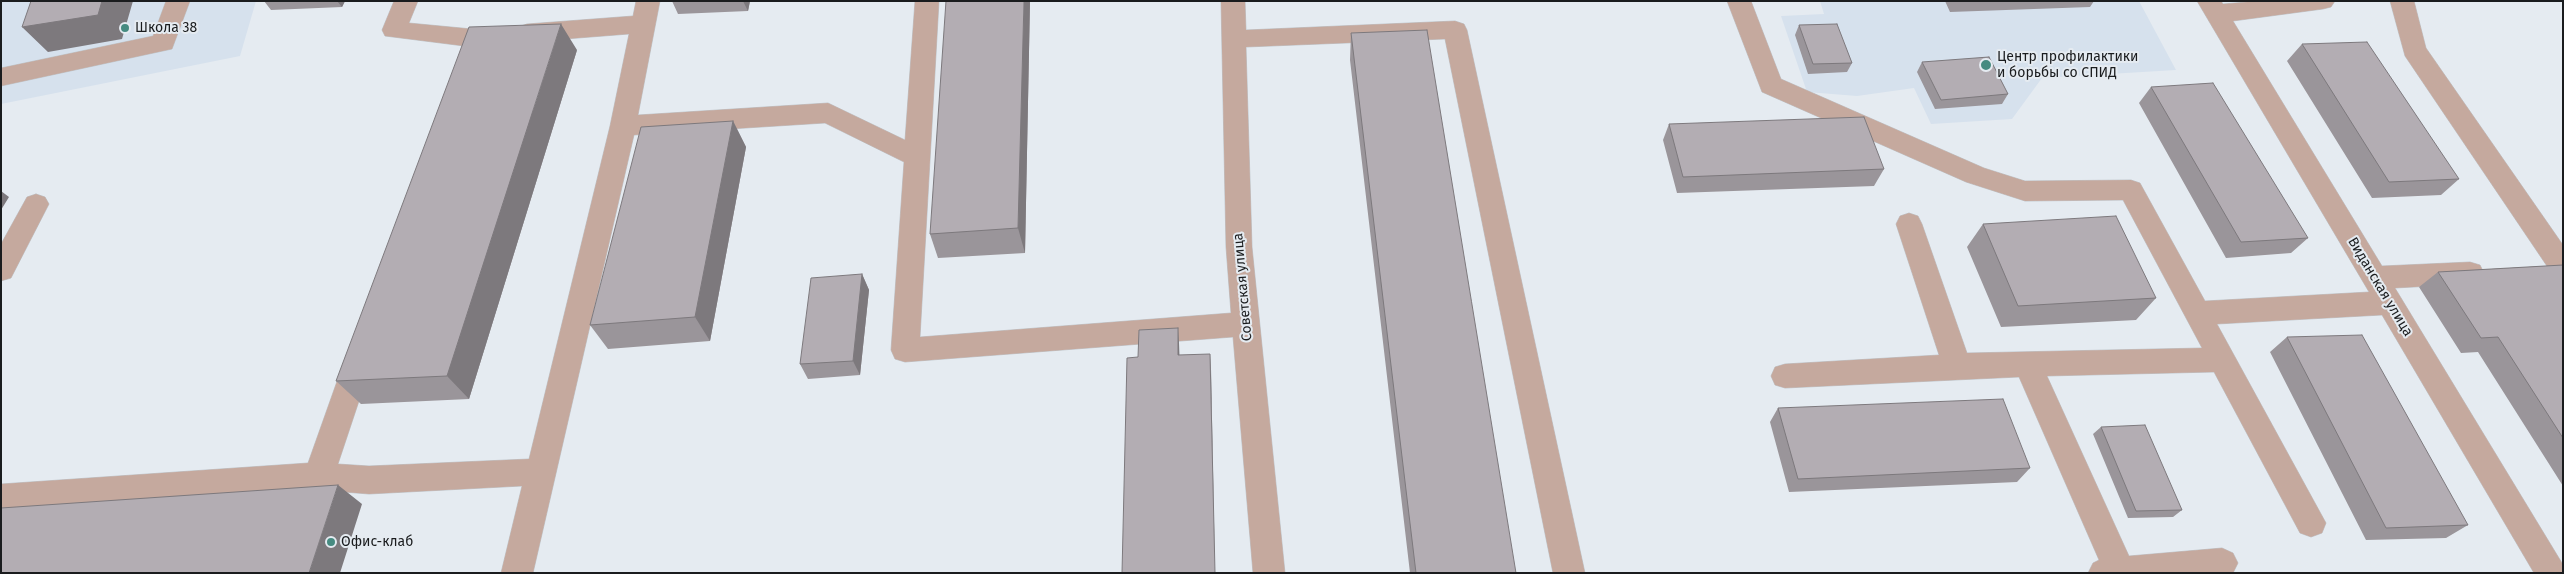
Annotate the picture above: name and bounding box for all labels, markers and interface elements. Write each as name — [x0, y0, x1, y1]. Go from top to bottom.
place label: Школа 38 — [135, 20, 197, 36]
marker: Школа 38 — [119, 22, 131, 34]
place label: Центр профилактики и борьбы со СПИД — [1997, 49, 2138, 82]
marker: Центр профилактики и борьбы со СПИД — [1979, 58, 1993, 72]
street label: Советская улица — [1230, 232, 1256, 342]
street label: Виданская улица — [2344, 234, 2416, 340]
place label: Офис-клаб — [341, 534, 413, 550]
marker: Офис-клаб — [325, 536, 337, 548]

